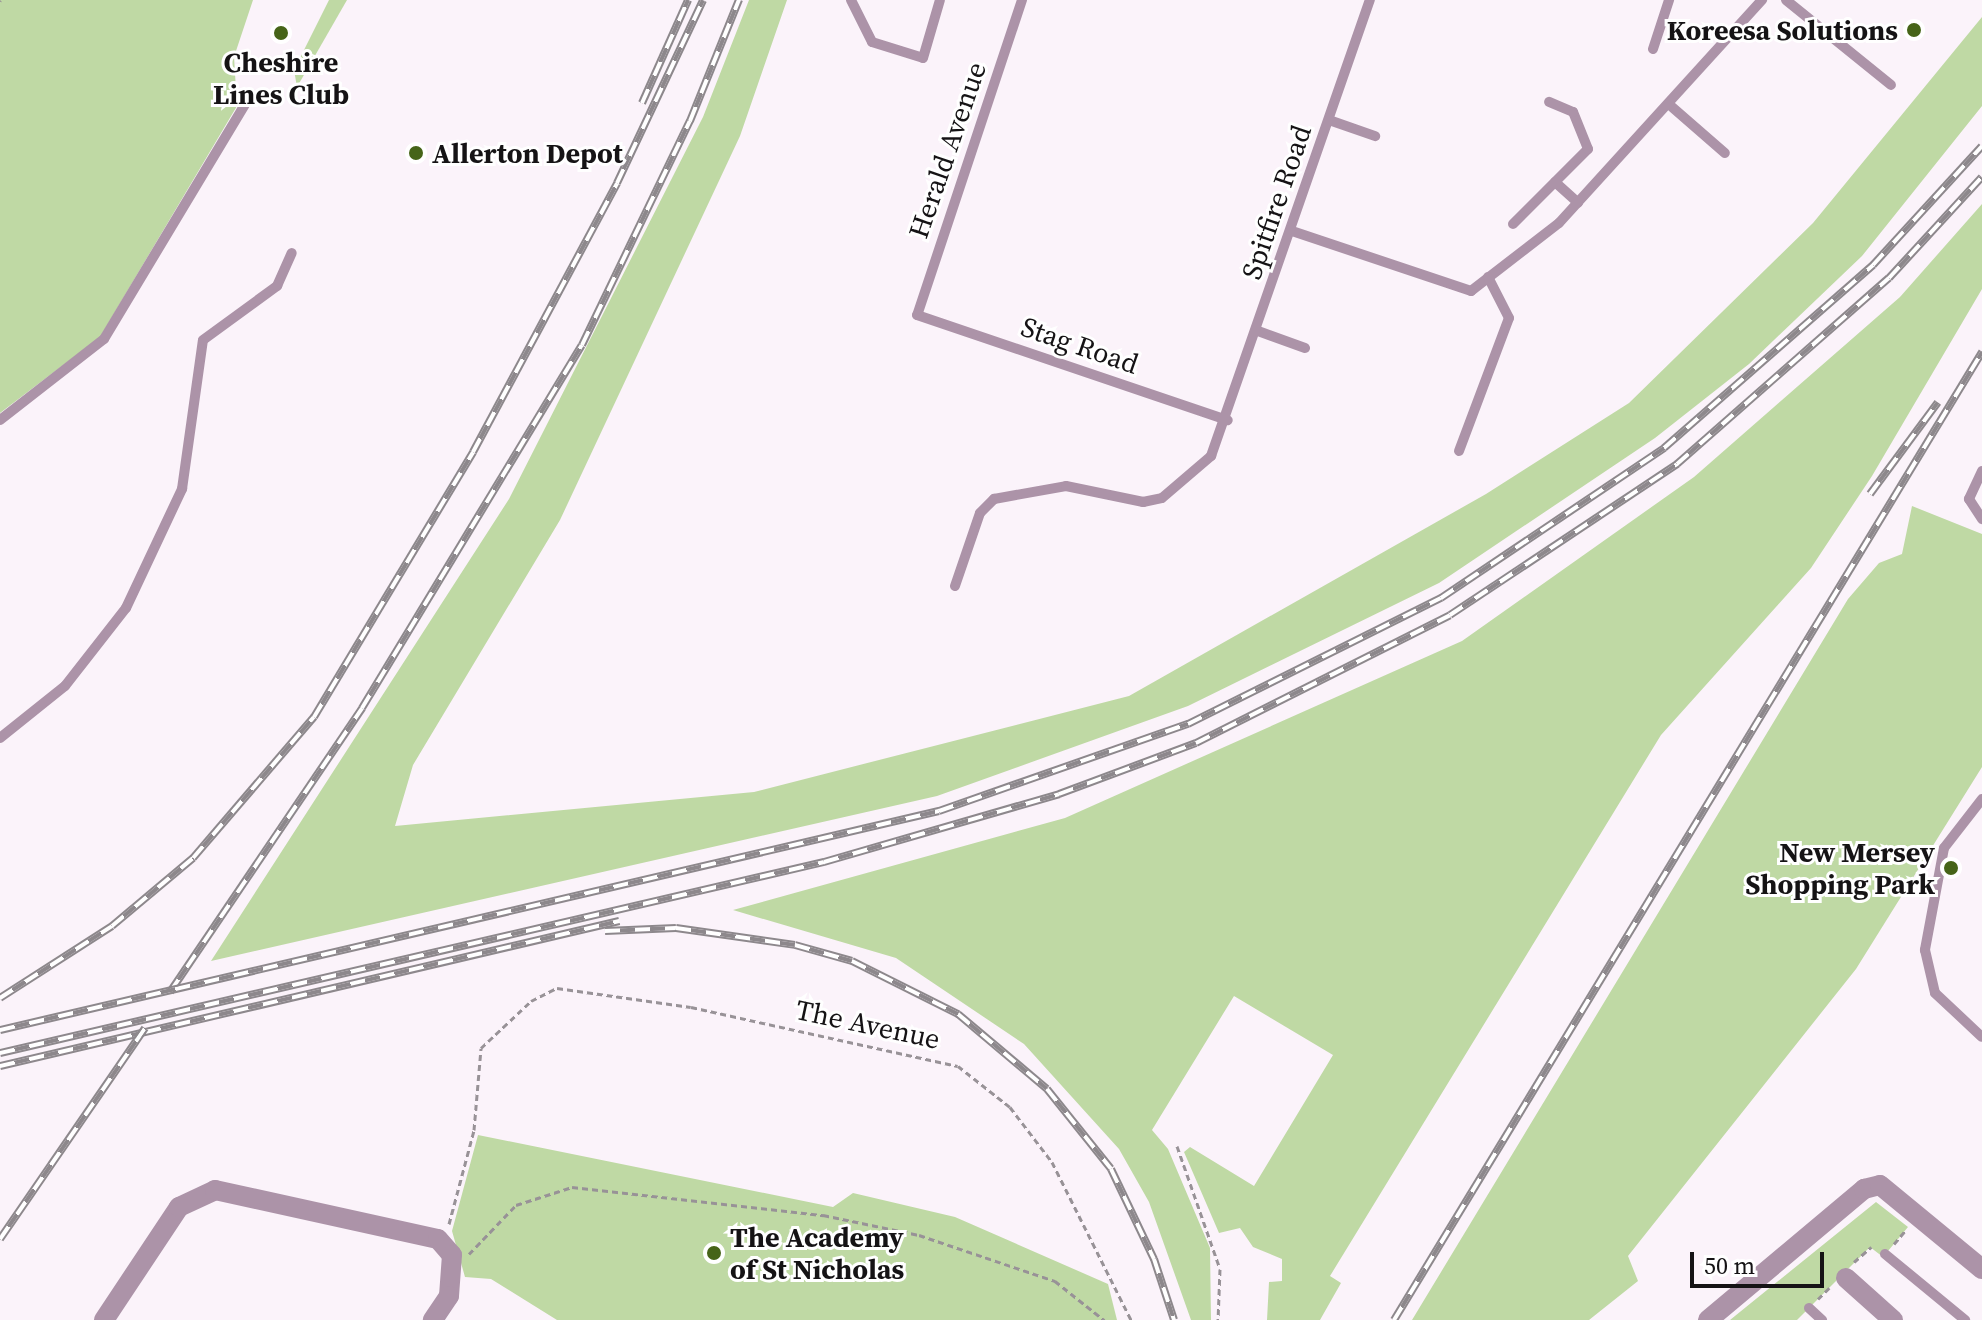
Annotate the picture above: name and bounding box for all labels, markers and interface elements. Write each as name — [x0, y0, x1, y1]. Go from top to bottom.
place label: Koreesa Solutions — [1667, 13, 1898, 47]
marker: Koreesa Solutions — [1905, 21, 1923, 39]
marker: Cheshire Lines Club — [272, 24, 290, 42]
place label: Cheshire Lines Club — [213, 45, 349, 111]
street label: Herald Avenue — [901, 57, 993, 243]
street label: Spitfire Road — [1234, 121, 1318, 283]
place label: Allerton Depot — [432, 136, 623, 170]
marker: Allerton Depot — [407, 144, 425, 162]
street label: Stag Road — [1017, 309, 1143, 381]
place label: New Mersey Shopping Park — [1745, 835, 1935, 901]
marker: New Mersey Shopping Park — [1942, 859, 1960, 877]
street label: The Avenue — [793, 992, 943, 1056]
place label: The Academy of St Nicholas — [730, 1220, 904, 1286]
scale bar — [1694, 1236, 1828, 1286]
marker: The Academy of St Nicholas — [705, 1244, 723, 1262]
text: 50 m — [1704, 1249, 1755, 1282]

